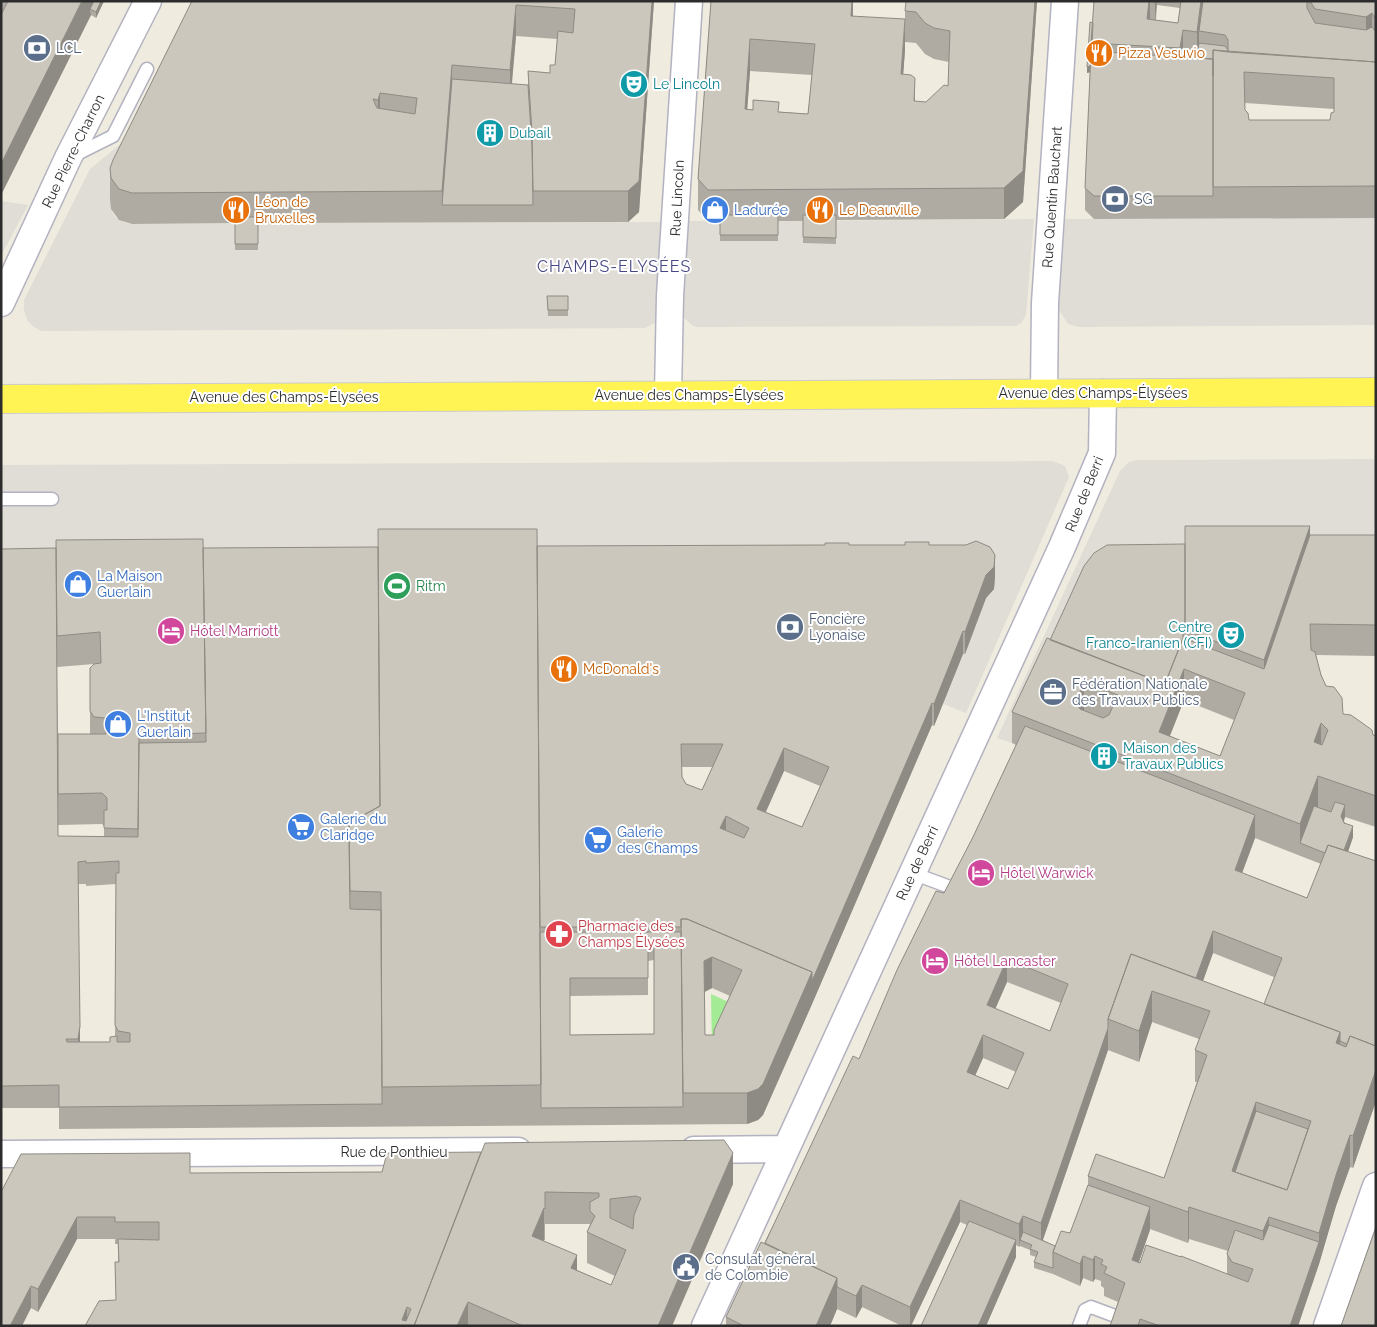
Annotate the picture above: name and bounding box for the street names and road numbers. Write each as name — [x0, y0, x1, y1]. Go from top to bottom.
street label: Rue Pierre-Charron — [39, 92, 107, 210]
street label: Rue Quentin Bauchart — [1039, 125, 1065, 268]
street label: Rue Lincoln — [667, 159, 687, 237]
street label: Avenue des Champs-Élysées — [999, 384, 1188, 401]
street label: Avenue des Champs-Élysées — [595, 386, 784, 403]
street label: Avenue des Champs-Élysées — [190, 388, 379, 405]
street label: Rue de Berri — [1062, 454, 1106, 534]
street label: Rue de Berri — [893, 823, 941, 903]
street label: Rue de Ponthieu — [340, 1144, 448, 1160]

